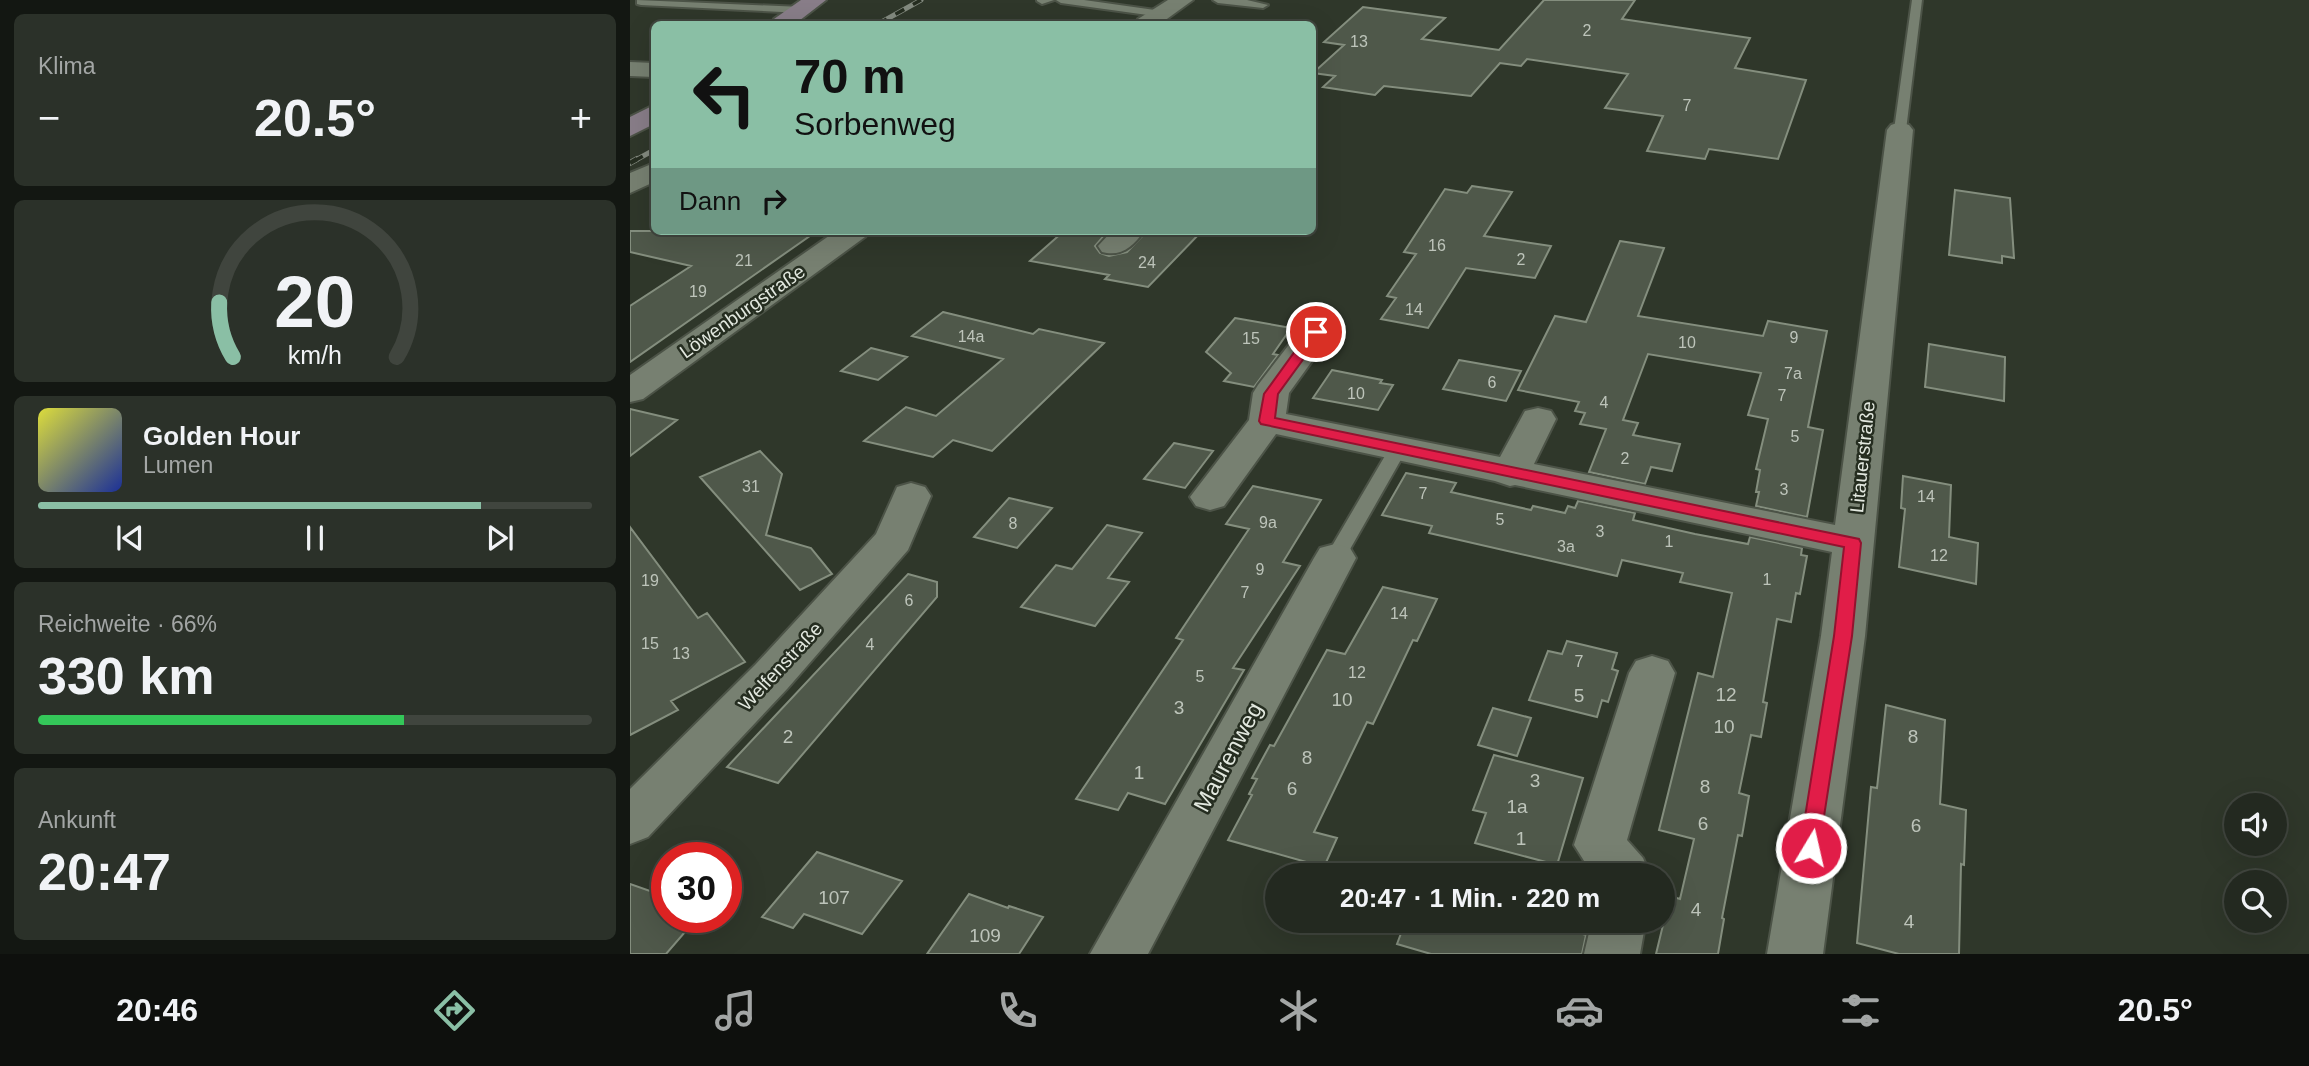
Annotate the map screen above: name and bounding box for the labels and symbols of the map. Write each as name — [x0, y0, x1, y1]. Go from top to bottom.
house number: 2 — [1583, 22, 1592, 39]
house number: 13 — [1350, 33, 1368, 50]
house number: 7 — [1683, 97, 1692, 114]
house number: 16 — [1428, 237, 1446, 254]
house number: 2 — [1517, 251, 1526, 268]
house number: 21 — [735, 252, 753, 269]
house number: 24 — [1138, 254, 1156, 271]
street label: Löwenburgstraße — [676, 260, 809, 362]
house number: 19 — [689, 283, 707, 300]
house number: 14 — [1405, 301, 1423, 318]
pin — [1286, 302, 1346, 362]
house number: 14a — [958, 328, 984, 345]
house number: 9 — [1790, 329, 1799, 346]
house number: 15 — [1242, 330, 1260, 347]
house number: 10 — [1678, 334, 1696, 351]
house number: 7a — [1784, 365, 1802, 382]
house number: 6 — [1488, 374, 1497, 391]
house number: 10 — [1347, 385, 1365, 402]
house number: 7 — [1778, 387, 1787, 404]
house number: 4 — [1600, 394, 1609, 411]
street label: Litauerstraße — [1846, 400, 1879, 514]
house number: 5 — [1791, 428, 1800, 445]
house number: 2 — [1621, 450, 1630, 467]
house number: 31 — [742, 478, 760, 495]
house number: 3 — [1780, 481, 1789, 498]
house number: 7 — [1419, 485, 1428, 502]
house number: 14 — [1917, 488, 1935, 505]
house number: 5 — [1496, 511, 1505, 528]
house number: 9a — [1259, 514, 1277, 531]
house number: 8 — [1009, 515, 1018, 532]
house number: 3 — [1596, 523, 1605, 540]
house number: 1 — [1665, 533, 1674, 550]
house number: 3a — [1557, 538, 1575, 555]
house number: 12 — [1930, 547, 1948, 564]
house number: 9 — [1256, 561, 1265, 578]
house number: 1 — [1763, 571, 1772, 588]
house number: 19 — [641, 572, 659, 589]
house number: 7 — [1241, 584, 1250, 601]
house number: 6 — [905, 592, 914, 609]
house number: 14 — [1390, 605, 1408, 622]
street label: Welfenstraße — [734, 618, 826, 715]
house number: 15 — [641, 635, 659, 652]
house number: 4 — [866, 636, 875, 653]
house number: 13 — [672, 645, 690, 662]
house number: 7 — [1575, 653, 1584, 670]
house number: 12 — [1348, 664, 1366, 681]
house number: 5 — [1196, 668, 1205, 685]
house number: 12 — [1715, 684, 1737, 705]
house number: 5 — [1574, 685, 1584, 706]
house number: 10 — [1331, 689, 1353, 710]
house number: 3 — [1174, 697, 1184, 718]
street label: Maurenweg — [1188, 698, 1268, 816]
house number: 10 — [1713, 716, 1735, 737]
house number: 2 — [783, 726, 793, 747]
house number: 8 — [1908, 726, 1918, 747]
house number: 8 — [1302, 747, 1312, 768]
house number: 1 — [1134, 762, 1144, 783]
house number: 3 — [1530, 770, 1540, 791]
house number: 8 — [1700, 776, 1710, 797]
house number: 6 — [1287, 778, 1297, 799]
house number: 1a — [1506, 796, 1528, 817]
position arrow — [1774, 811, 1848, 885]
house number: 6 — [1698, 813, 1708, 834]
house number: 6 — [1911, 815, 1921, 836]
house number: 1 — [1516, 828, 1526, 849]
speed limit sign: 30 — [651, 842, 742, 933]
house number: 107 — [818, 887, 850, 908]
house number: 4 — [1691, 899, 1702, 920]
house number: 4 — [1904, 911, 1915, 932]
house number: 109 — [969, 925, 1001, 946]

